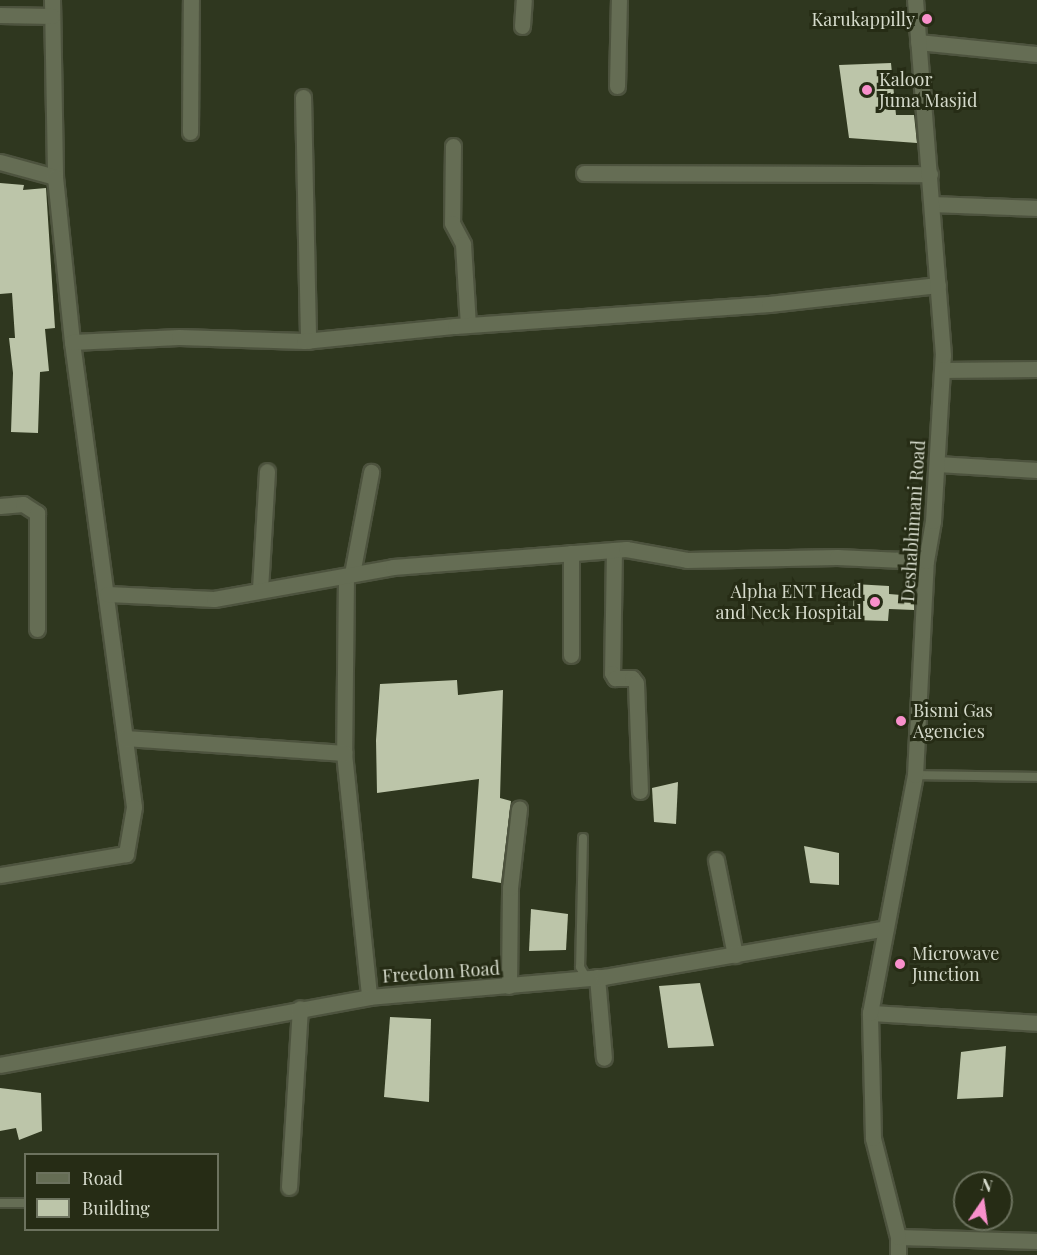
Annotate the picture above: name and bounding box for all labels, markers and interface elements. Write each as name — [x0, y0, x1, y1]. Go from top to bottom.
place label: Karukappilly — [812, 8, 915, 30]
marker: Karukappilly — [920, 12, 934, 26]
place label: Kaloor Juma Masjid — [879, 69, 978, 112]
marker: Kaloor Juma Masjid — [860, 83, 874, 97]
street label: Deshabhimani Road — [897, 439, 929, 603]
place label: Alpha ENT Head and Neck Hospital — [715, 581, 862, 624]
marker: Alpha ENT Head and Neck Hospital — [866, 593, 884, 611]
place label: Bismi Gas Agencies — [913, 700, 993, 742]
marker: Bismi Gas Agencies — [894, 714, 908, 728]
place label: Microwave Junction — [912, 943, 999, 986]
street label: Freedom Road — [381, 957, 501, 987]
marker: Microwave Junction — [893, 957, 907, 971]
legend — [24, 1153, 219, 1231]
text: Road — [82, 1166, 123, 1190]
north arrow — [953, 1171, 1013, 1231]
text: N — [979, 1173, 995, 1196]
text: Building — [82, 1196, 150, 1220]

